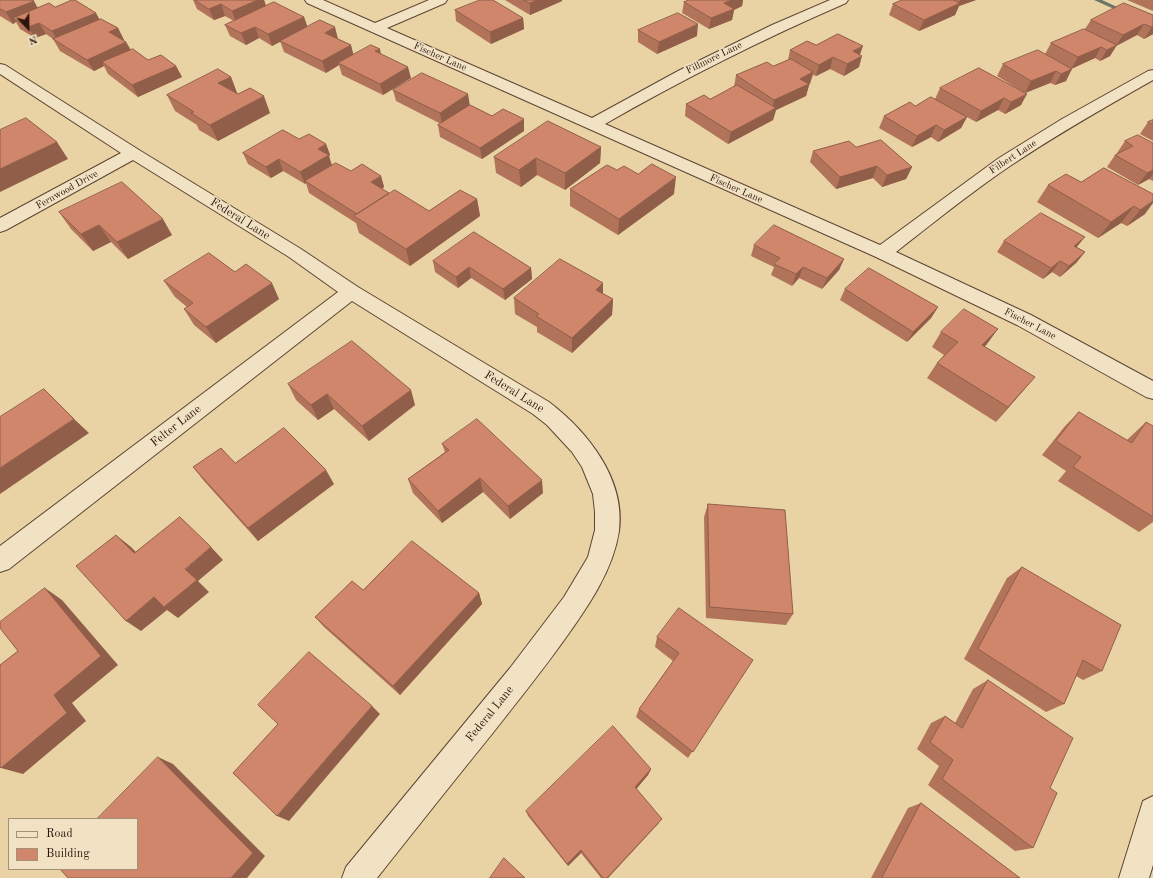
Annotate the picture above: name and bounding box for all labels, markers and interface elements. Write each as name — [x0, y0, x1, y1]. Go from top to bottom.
north arrow — [8, 8, 48, 48]
text: N — [27, 33, 39, 46]
street label: Fillmore Lane — [684, 39, 744, 77]
street label: Fischer Lane — [412, 40, 468, 74]
street label: Filbert Lane — [987, 137, 1039, 177]
street label: Fernwood Drive — [34, 168, 100, 212]
street label: Fischer Lane — [708, 172, 764, 206]
street label: Federal Lane — [207, 195, 273, 243]
street label: Fischer Lane — [1002, 306, 1058, 342]
street label: Federal Lane — [481, 368, 547, 416]
street label: Felter Lane — [148, 402, 204, 450]
street label: Federal Lane — [463, 683, 517, 745]
legend — [8, 818, 138, 870]
text: Road — [46, 828, 73, 840]
text: Building — [46, 848, 90, 860]

